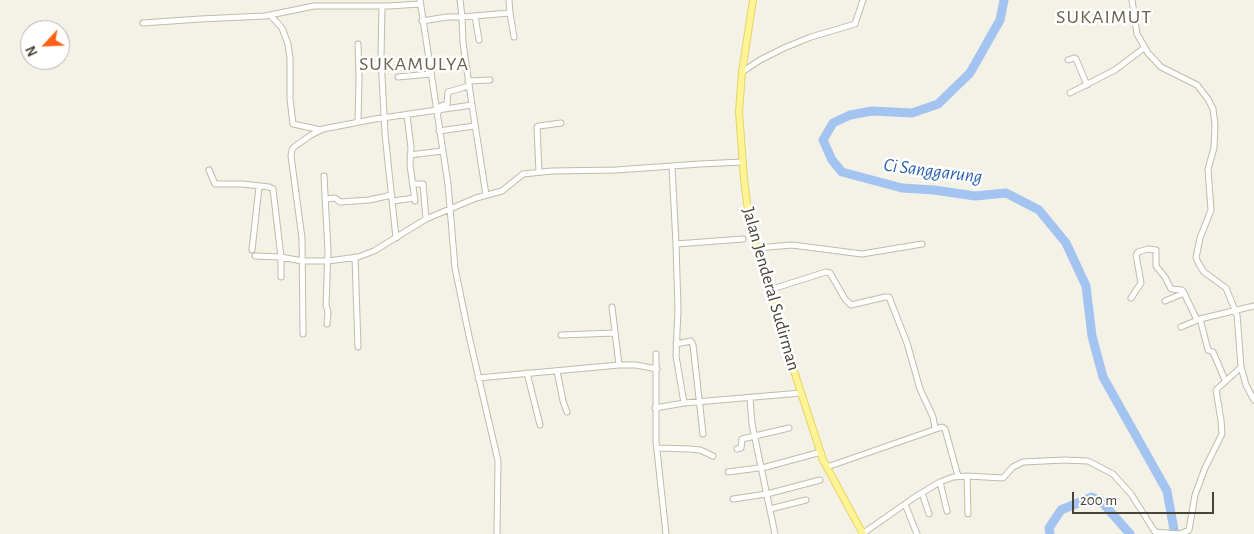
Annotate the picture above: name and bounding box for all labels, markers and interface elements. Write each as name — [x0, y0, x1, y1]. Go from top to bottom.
district label: SUKAIMUT — [1055, 5, 1153, 29]
north arrow — [20, 20, 70, 70]
text: N — [24, 44, 41, 58]
district label: SUKAMULYA — [358, 52, 470, 76]
water label: Ci Sanggarung — [882, 154, 984, 188]
street label: Jalan Jenderal Sudirman — [737, 205, 805, 373]
scale bar — [1074, 482, 1216, 514]
text: 200 m — [1080, 493, 1117, 508]

